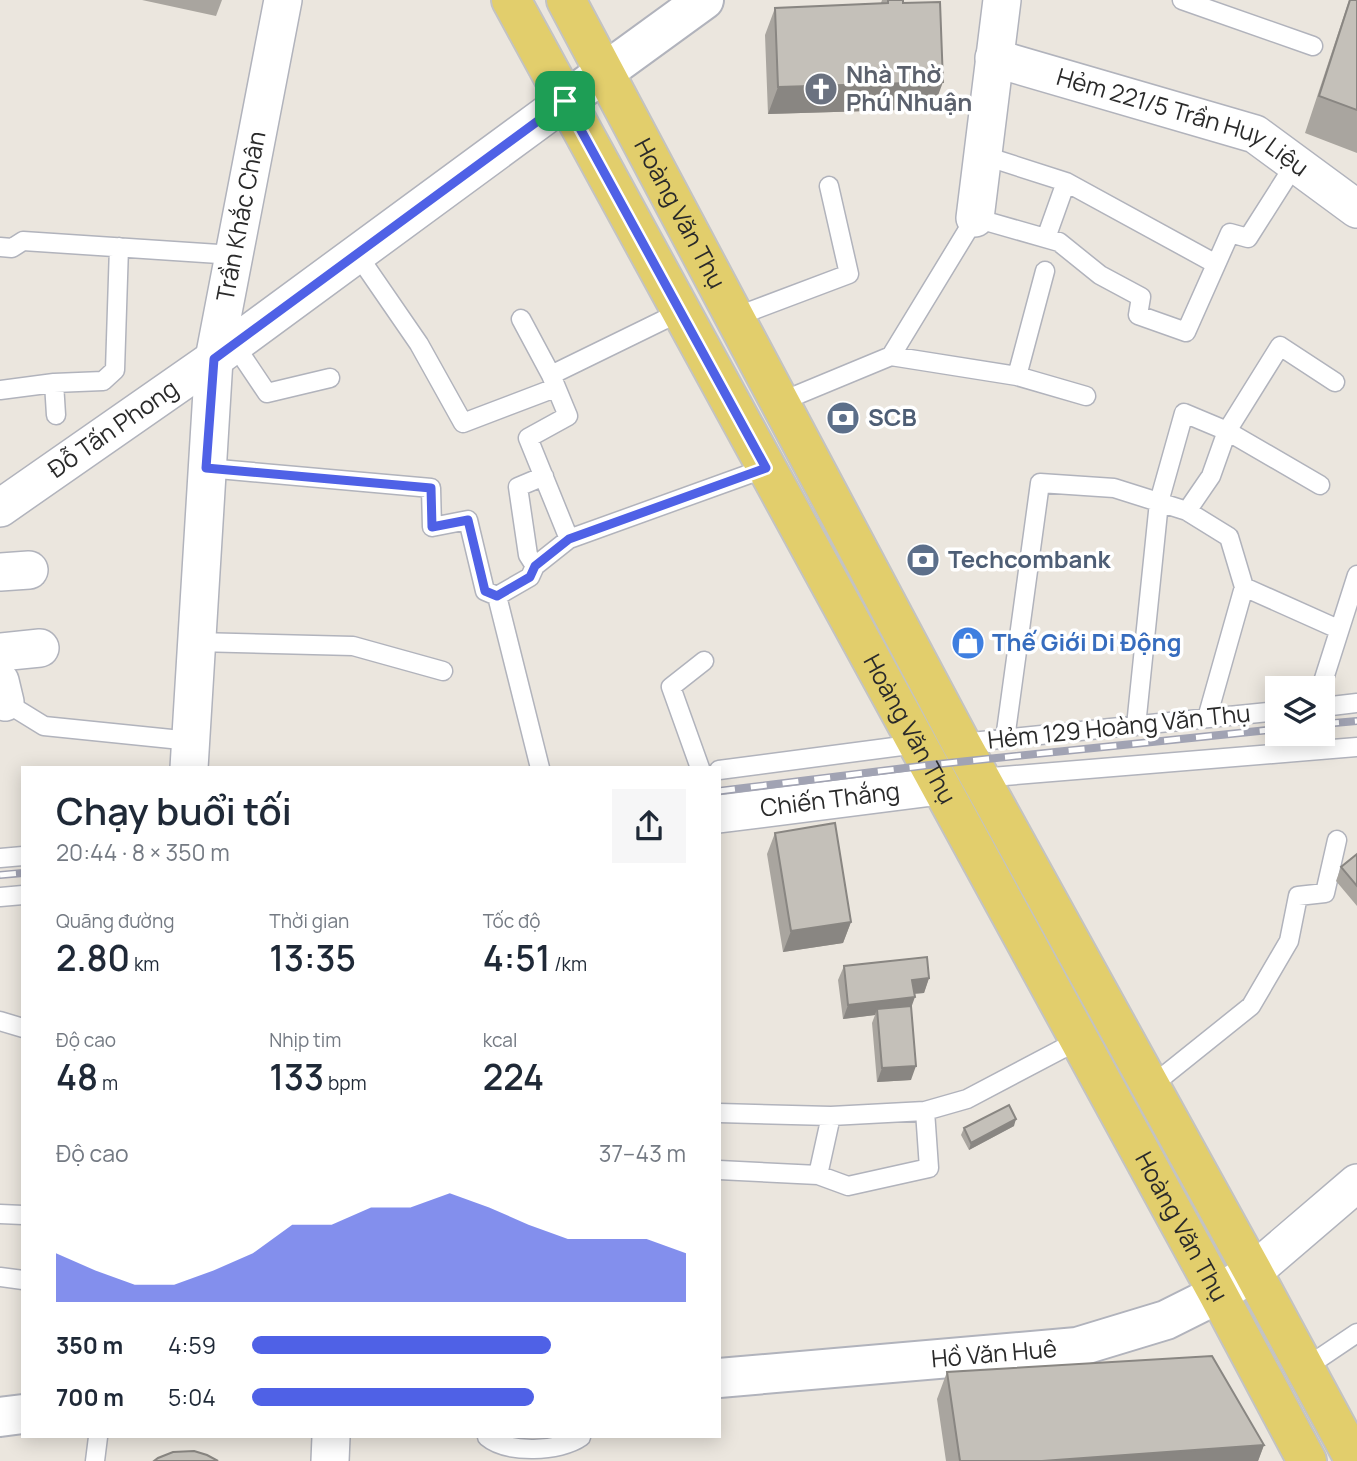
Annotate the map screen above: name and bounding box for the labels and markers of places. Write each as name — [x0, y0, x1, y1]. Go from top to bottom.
place label: Nhà Thờ Phú Nhuận — [846, 57, 972, 118]
church icon: Nhà Thờ Phú Nhuận — [802, 70, 840, 108]
pin — [535, 71, 595, 131]
bank icon: SCB — [824, 399, 862, 437]
place label: SCB — [868, 400, 917, 433]
bank icon: Techcombank — [904, 541, 942, 579]
place label: Techcombank — [948, 542, 1111, 575]
shop icon: Thế Giới Di Động — [949, 624, 987, 662]
place label: Thế Giới Di Động — [992, 625, 1181, 658]

